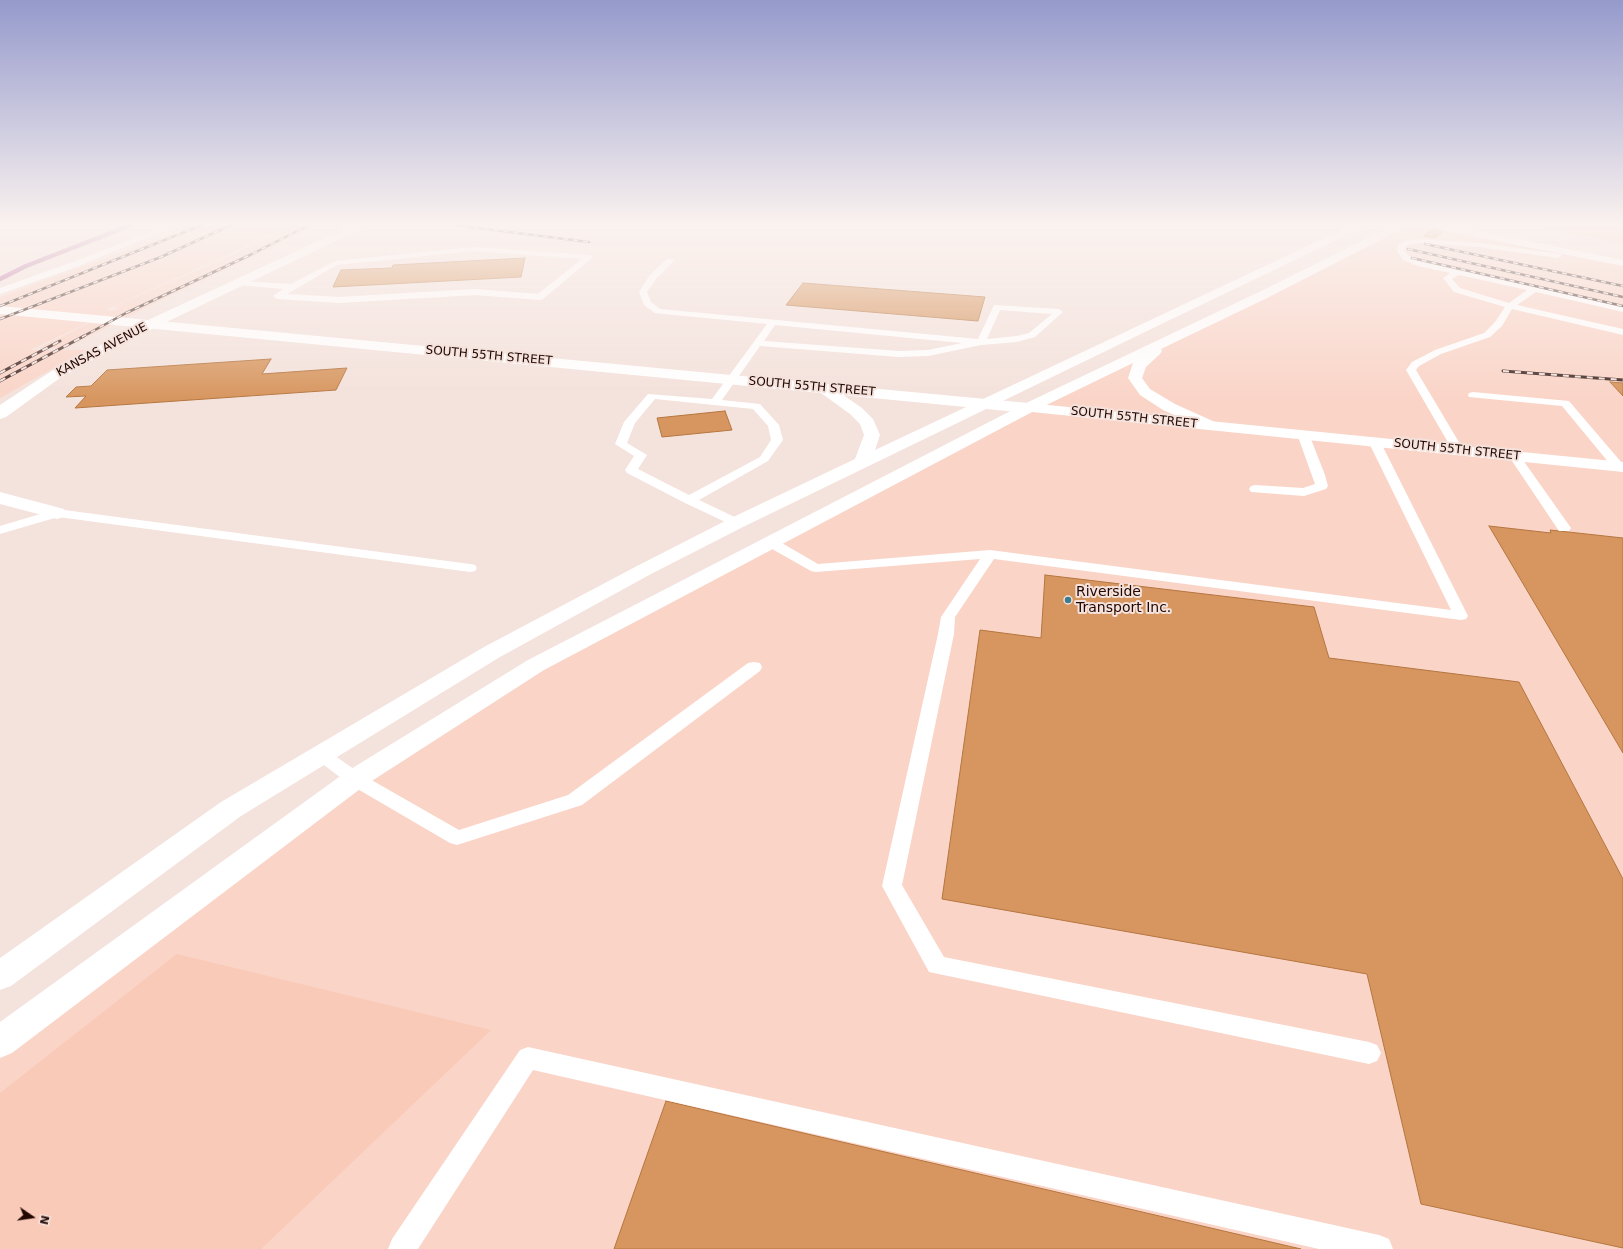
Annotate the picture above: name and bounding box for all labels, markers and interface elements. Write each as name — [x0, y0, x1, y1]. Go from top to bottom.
street label: KANSAS AVENUE — [54, 320, 150, 380]
street label: SOUTH 55TH STREET — [425, 343, 553, 369]
street label: SOUTH 55TH STREET — [748, 374, 876, 400]
street label: SOUTH 55TH STREET — [1070, 404, 1198, 432]
street label: SOUTH 55TH STREET — [1393, 436, 1521, 464]
place label: Riverside Transport Inc. — [1076, 584, 1171, 616]
marker: Riverside Transport Inc. — [1063, 595, 1073, 605]
north arrow — [12, 1197, 52, 1237]
text: N — [37, 1214, 52, 1226]

